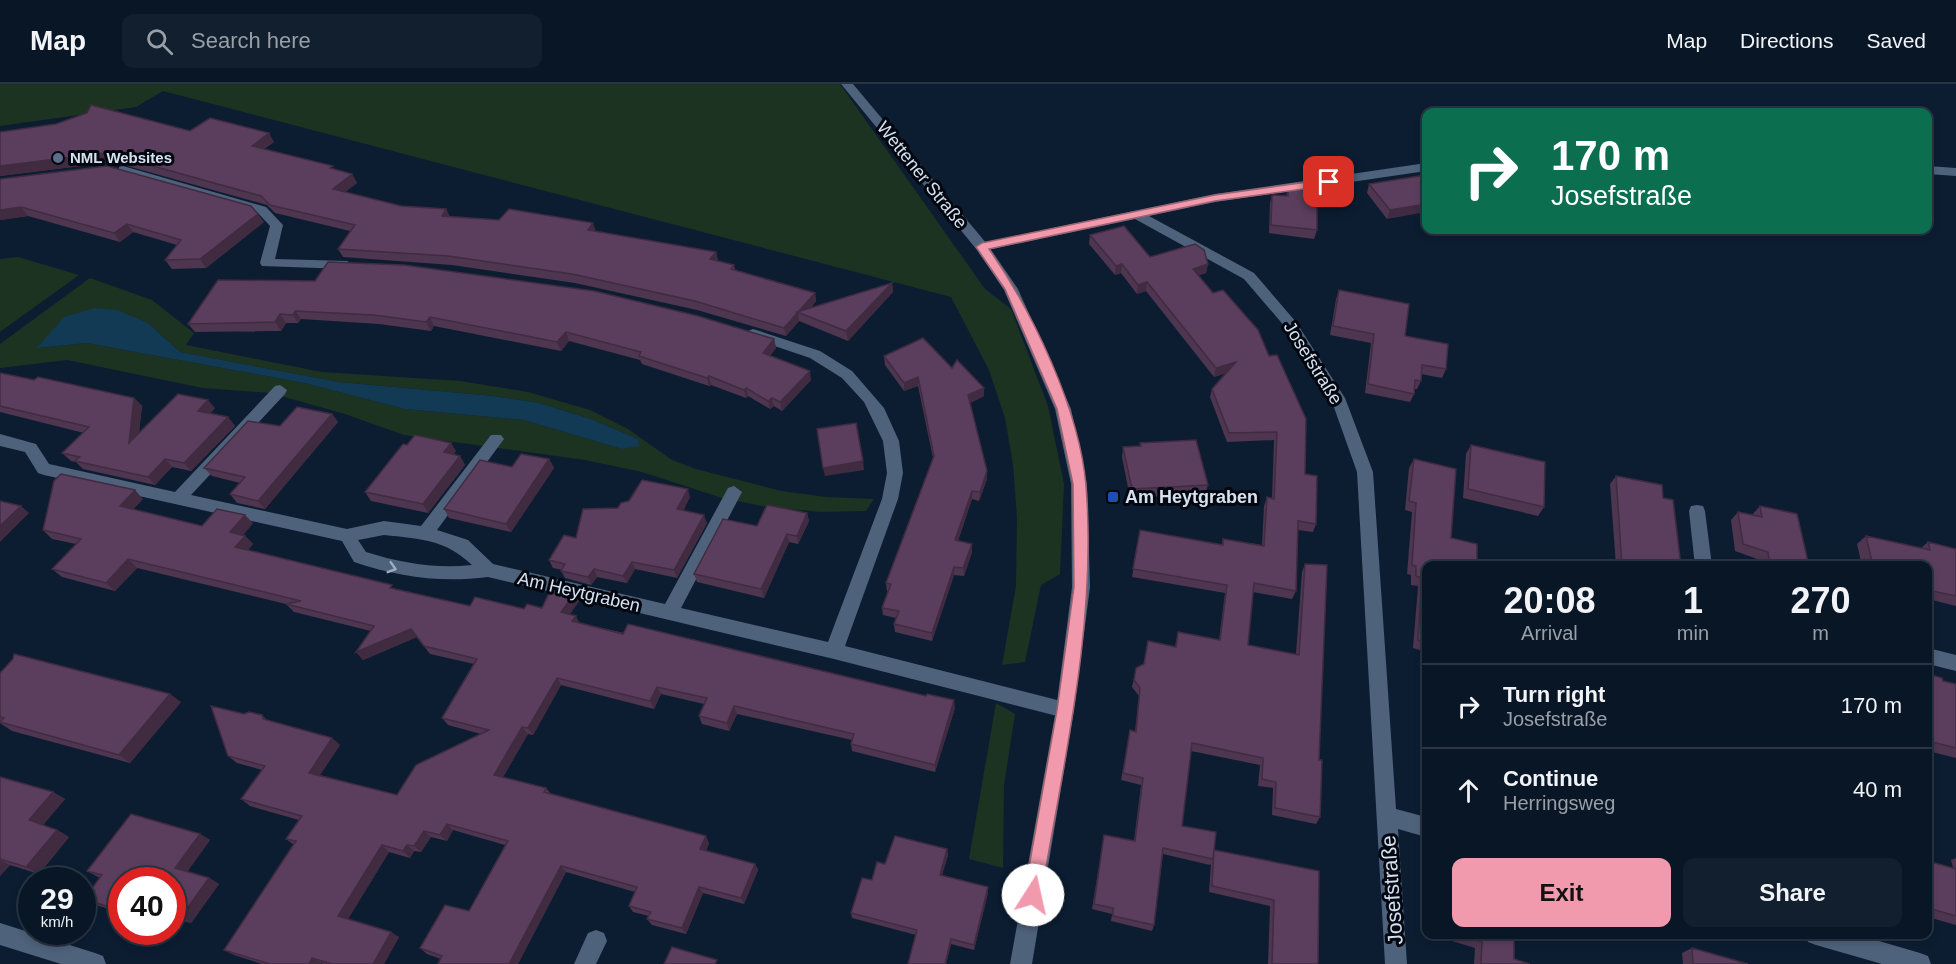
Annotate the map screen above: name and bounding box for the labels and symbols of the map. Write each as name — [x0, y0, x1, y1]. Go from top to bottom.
street label: Wettener Straße — [873, 118, 971, 232]
place label: NML Websites — [70, 149, 172, 166]
marker: NML Websites — [51, 151, 65, 165]
pin — [1303, 156, 1354, 207]
street label: Josefstraße — [1280, 318, 1346, 408]
place label: Am Heytgraben — [1125, 487, 1258, 507]
marker: Am Heytgraben — [1106, 490, 1120, 504]
one-way arrow — [386, 560, 397, 573]
street label: Am Heytgraben — [516, 568, 642, 616]
street label: Josefstraße — [1376, 835, 1407, 946]
position arrow — [1001, 863, 1065, 927]
speed limit sign: 40 — [108, 867, 186, 945]

